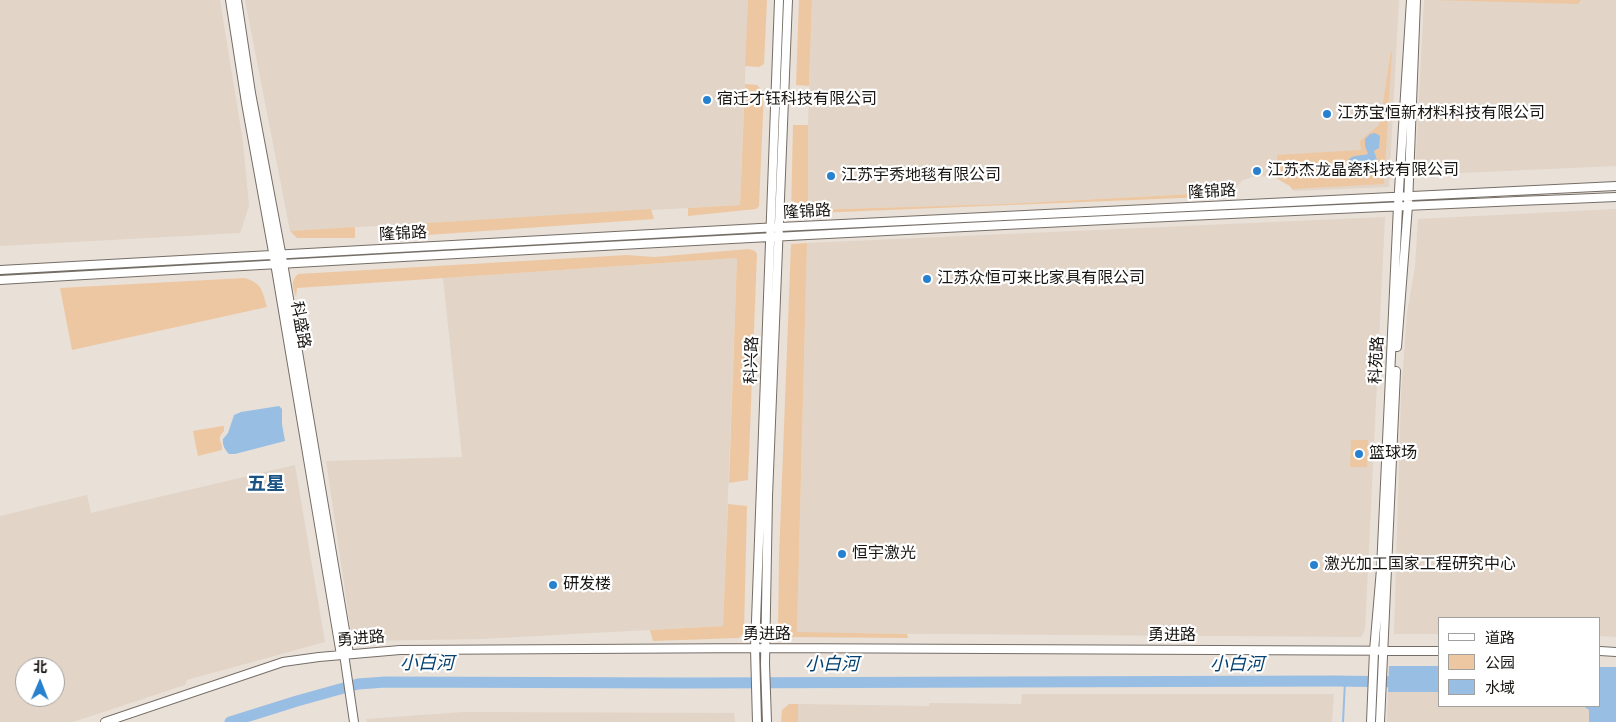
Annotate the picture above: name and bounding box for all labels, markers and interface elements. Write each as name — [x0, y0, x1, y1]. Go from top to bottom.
place label: 宿迁才钰科技有限公司 — [717, 90, 877, 110]
marker: 宿迁才钰科技有限公司 — [701, 94, 713, 106]
place label: 江苏宝恒新材料科技有限公司 — [1337, 104, 1545, 124]
marker: 江苏宝恒新材料科技有限公司 — [1321, 108, 1333, 120]
place label: 江苏杰龙晶瓷科技有限公司 — [1267, 161, 1459, 181]
marker: 江苏杰龙晶瓷科技有限公司 — [1251, 165, 1263, 177]
place label: 江苏宇秀地毯有限公司 — [841, 166, 1001, 186]
marker: 江苏宇秀地毯有限公司 — [825, 170, 837, 182]
street label: 隆锦路 — [1188, 181, 1236, 203]
street label: 隆锦路 — [783, 201, 831, 223]
street label: 隆锦路 — [379, 223, 427, 245]
place label: 江苏众恒可来比家具有限公司 — [937, 269, 1145, 289]
marker: 江苏众恒可来比家具有限公司 — [921, 273, 933, 285]
street label: 科盛路 — [286, 300, 314, 350]
street label: 科兴路 — [742, 336, 762, 384]
street label: 科苑路 — [1366, 336, 1388, 384]
place label: 篮球场 — [1369, 444, 1417, 464]
marker: 篮球场 — [1353, 448, 1365, 460]
district label: 五星 — [247, 474, 285, 496]
place label: 恒宇激光 — [852, 544, 916, 564]
marker: 恒宇激光 — [836, 548, 848, 560]
place label: 激光加工国家工程研究中心 — [1324, 555, 1516, 575]
marker: 激光加工国家工程研究中心 — [1308, 559, 1320, 571]
place label: 研发楼 — [563, 575, 611, 595]
marker: 研发楼 — [547, 579, 559, 591]
legend — [1438, 617, 1601, 707]
street label: 勇进路 — [743, 625, 791, 645]
street label: 勇进路 — [1148, 626, 1196, 646]
street label: 勇进路 — [336, 627, 386, 651]
text: 道路 — [1485, 629, 1515, 647]
water label: 小白河 — [400, 653, 454, 675]
water label: 小白河 — [805, 654, 859, 676]
water label: 小白河 — [1210, 654, 1264, 676]
text: 公园 — [1485, 654, 1515, 672]
north arrow — [15, 657, 65, 707]
text: 北 — [33, 659, 47, 676]
text: 水域 — [1485, 679, 1515, 697]

